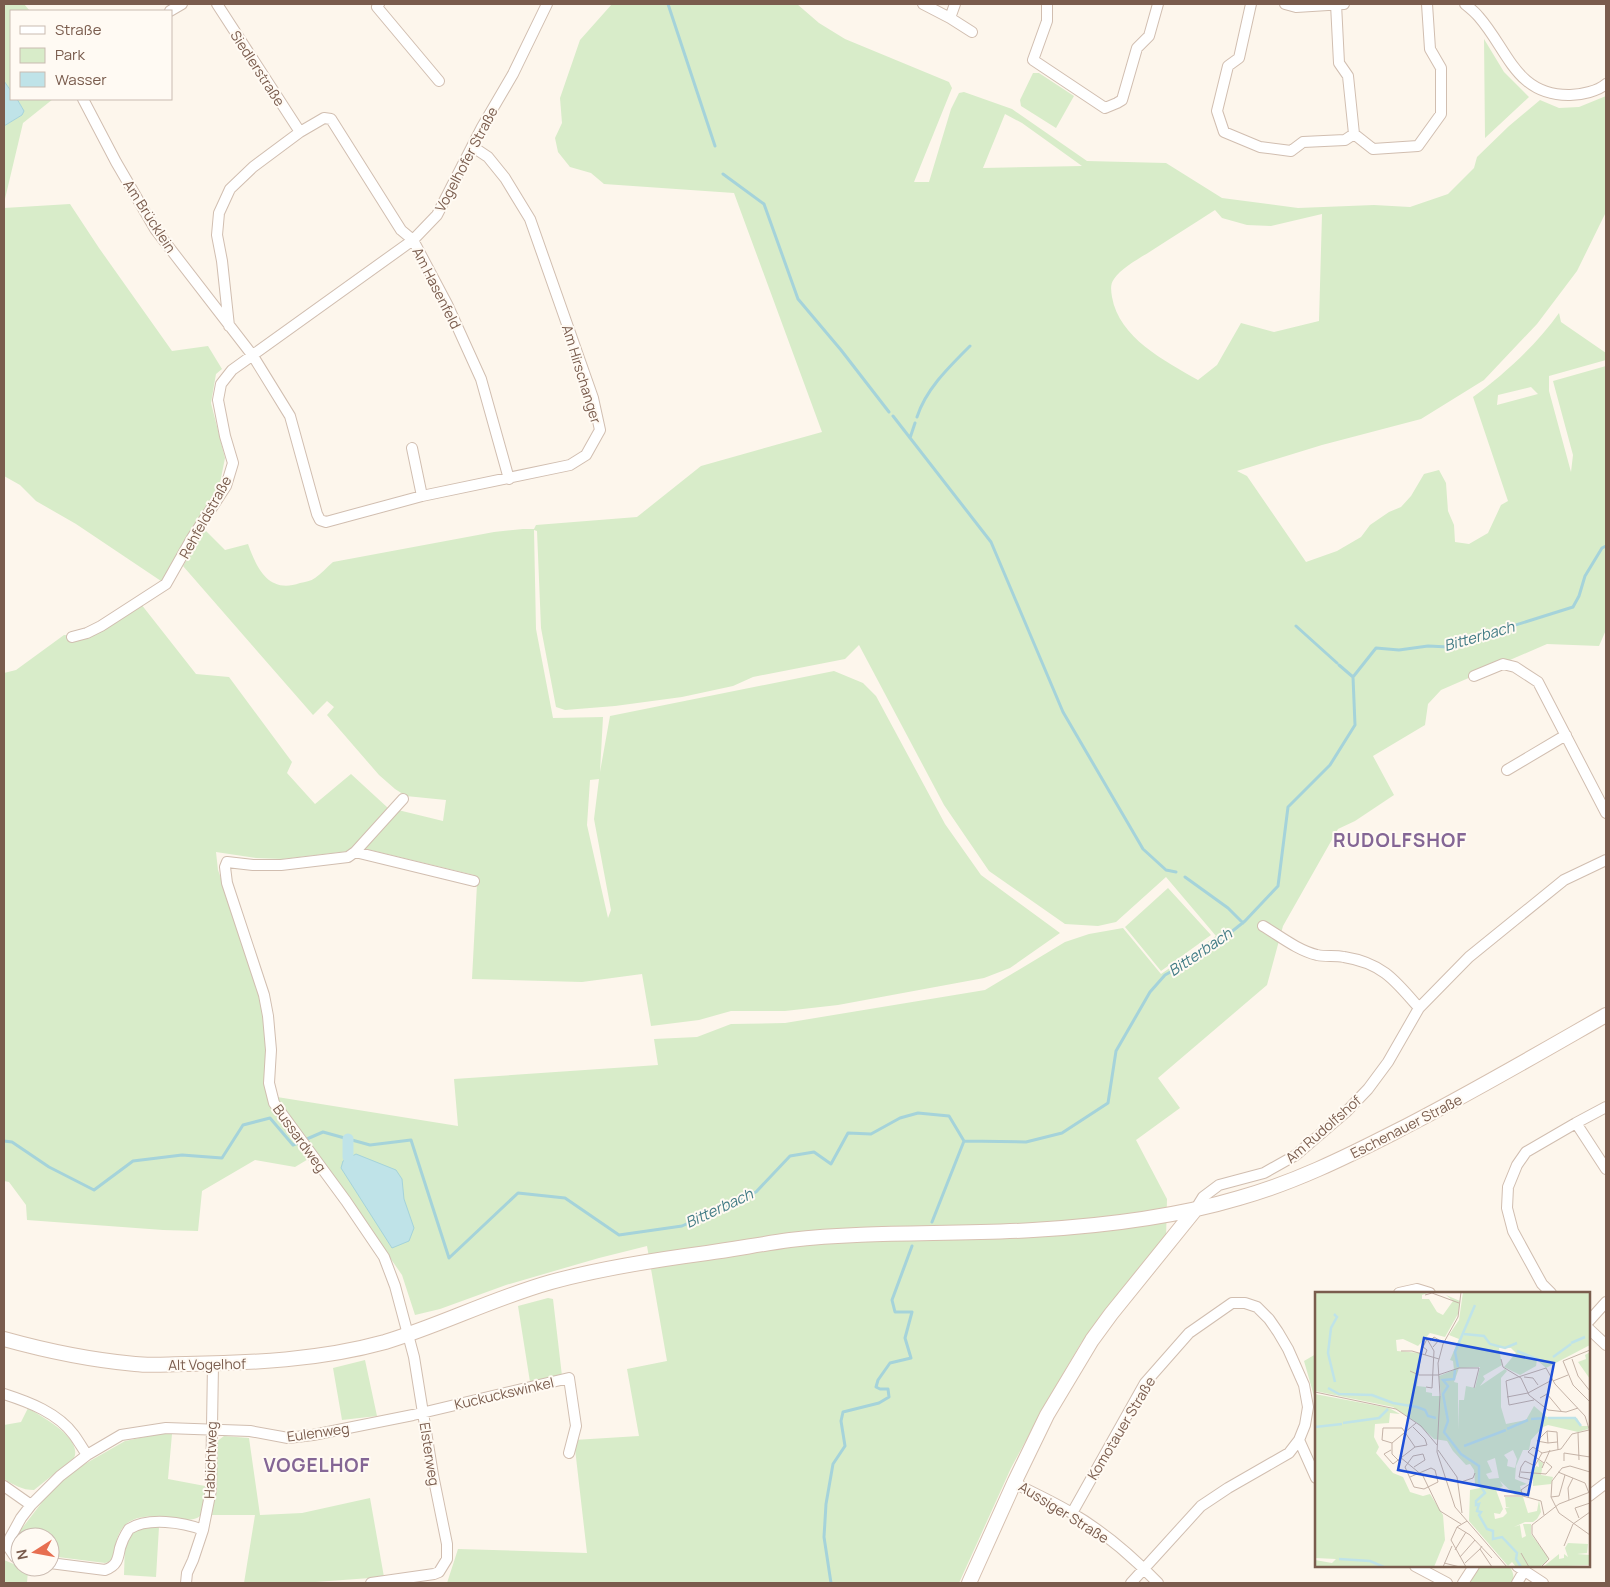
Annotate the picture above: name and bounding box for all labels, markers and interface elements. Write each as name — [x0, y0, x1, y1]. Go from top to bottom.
legend — [10, 10, 172, 100]
text: Straße — [55, 19, 102, 40]
street label: Siedlerstraße — [226, 26, 290, 110]
text: Park — [55, 44, 85, 65]
text: Wasser — [55, 69, 107, 90]
street label: Vogelhofer Straße — [430, 103, 502, 215]
street label: Am Brücklein — [119, 176, 181, 256]
street label: Am Hasenfeld — [408, 244, 466, 332]
street label: Am Hirschanger — [558, 322, 606, 426]
street label: Rehfeldstraße — [174, 472, 236, 562]
water label: Bitterbach — [1441, 616, 1518, 656]
district label: RUDOLFSHOF — [1333, 827, 1467, 853]
water label: Bitterbach — [1164, 922, 1237, 981]
street label: Eschenauer Straße — [1347, 1090, 1465, 1162]
street label: Am Rudolfshof — [1281, 1091, 1365, 1167]
street label: Bussardweg — [269, 1100, 331, 1176]
water label: Bitterbach — [682, 1183, 757, 1233]
inset map — [1315, 1292, 1590, 1567]
street label: Alt Vogelhof — [168, 1354, 246, 1374]
street label: Kuckuckswinkel — [452, 1372, 556, 1414]
street label: Komotauer Straße — [1083, 1373, 1159, 1483]
street label: Eulenweg — [286, 1418, 350, 1446]
street label: Habichtweg — [199, 1421, 221, 1499]
street label: Elsterweg — [416, 1421, 444, 1487]
district label: VOGELHOF — [263, 1452, 371, 1478]
street label: Aussiger Straße — [1015, 1477, 1113, 1547]
north arrow — [10, 1527, 60, 1577]
text: N — [11, 1548, 32, 1561]

